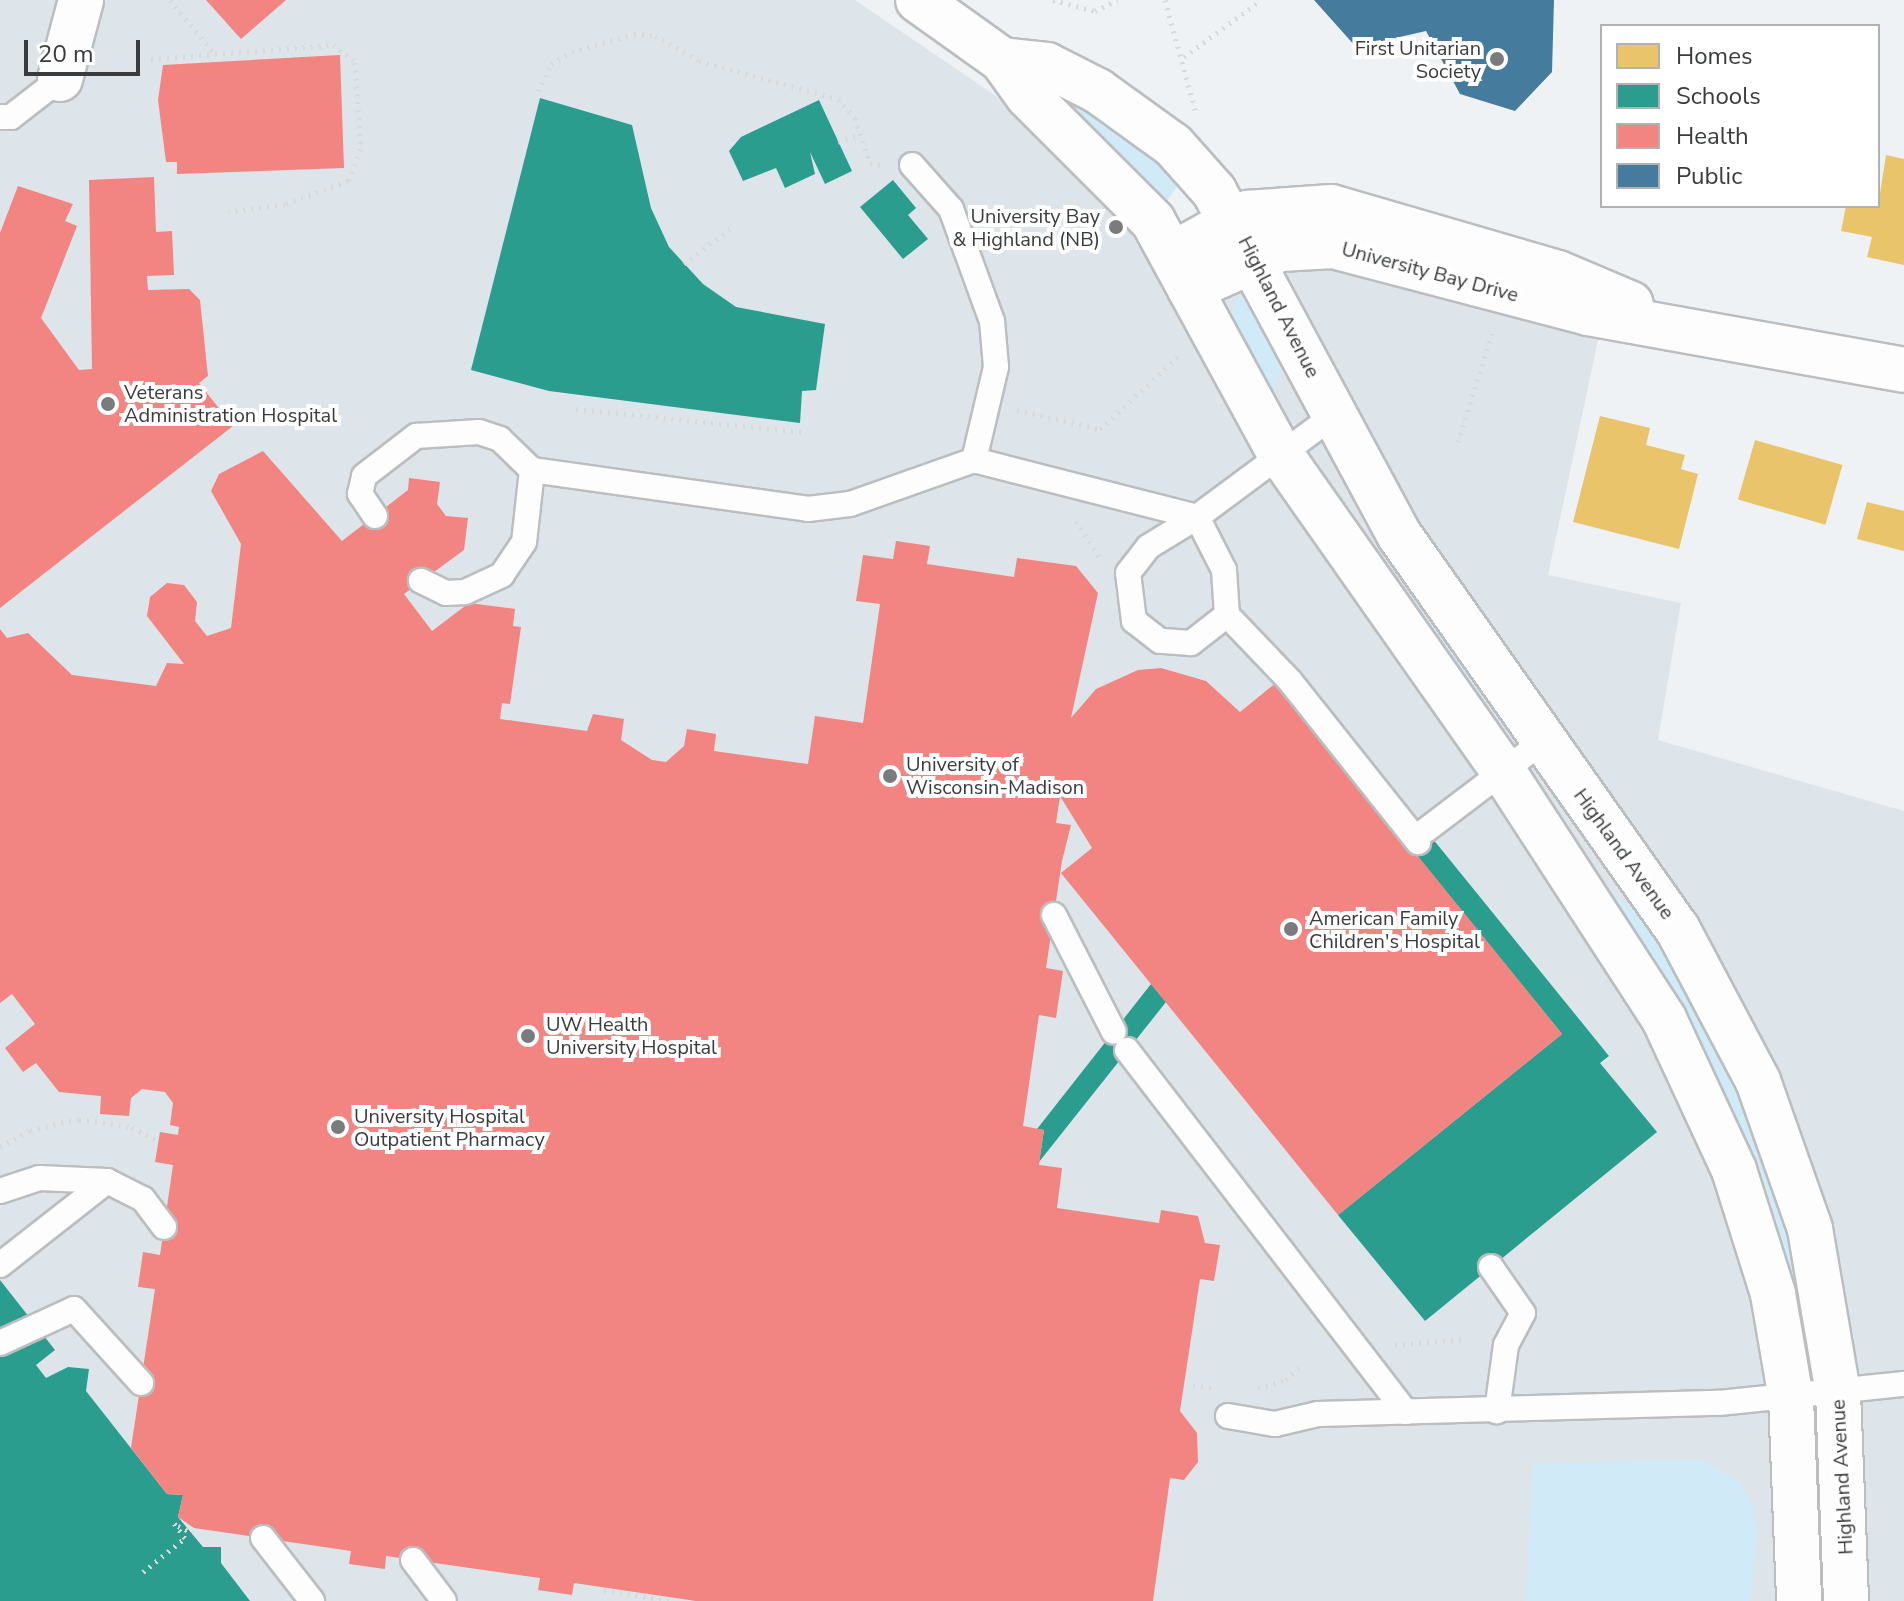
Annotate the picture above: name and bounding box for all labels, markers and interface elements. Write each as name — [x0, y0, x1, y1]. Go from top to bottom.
scale bar — [28, 24, 144, 74]
legend — [1600, 24, 1880, 208]
place label: First Unitarian Society — [1355, 36, 1481, 83]
text: 20 m — [38, 38, 94, 70]
text: Homes — [1676, 40, 1752, 72]
marker: First Unitarian Society — [1488, 50, 1506, 68]
text: Schools — [1676, 80, 1761, 112]
text: Health — [1676, 120, 1749, 152]
text: Public — [1676, 160, 1742, 192]
place label: University Bay & Highland (NB) — [952, 204, 1100, 251]
marker: University Bay & Highland (NB) — [1107, 218, 1125, 236]
street label: Highland Avenue — [1233, 232, 1325, 382]
street label: University Bay Drive — [1339, 237, 1521, 307]
place label: Veterans Administration Hospital — [124, 380, 337, 427]
marker: Veterans Administration Hospital — [99, 395, 117, 413]
place label: University of Wisconsin-Madison — [906, 752, 1084, 799]
marker: University of Wisconsin-Madison — [881, 767, 899, 785]
street label: Highland Avenue — [1569, 784, 1679, 924]
place label: American Family Children's Hospital — [1309, 906, 1480, 953]
marker: American Family Children's Hospital — [1280, 918, 1302, 940]
place label: UW Health University Hospital — [546, 1012, 717, 1059]
marker: UW Health University Hospital — [517, 1025, 539, 1047]
place label: University Hospital Outpatient Pharmacy — [354, 1104, 545, 1151]
marker: University Hospital Outpatient Pharmacy — [329, 1118, 347, 1136]
street label: Highland Avenue — [1826, 1399, 1858, 1555]

